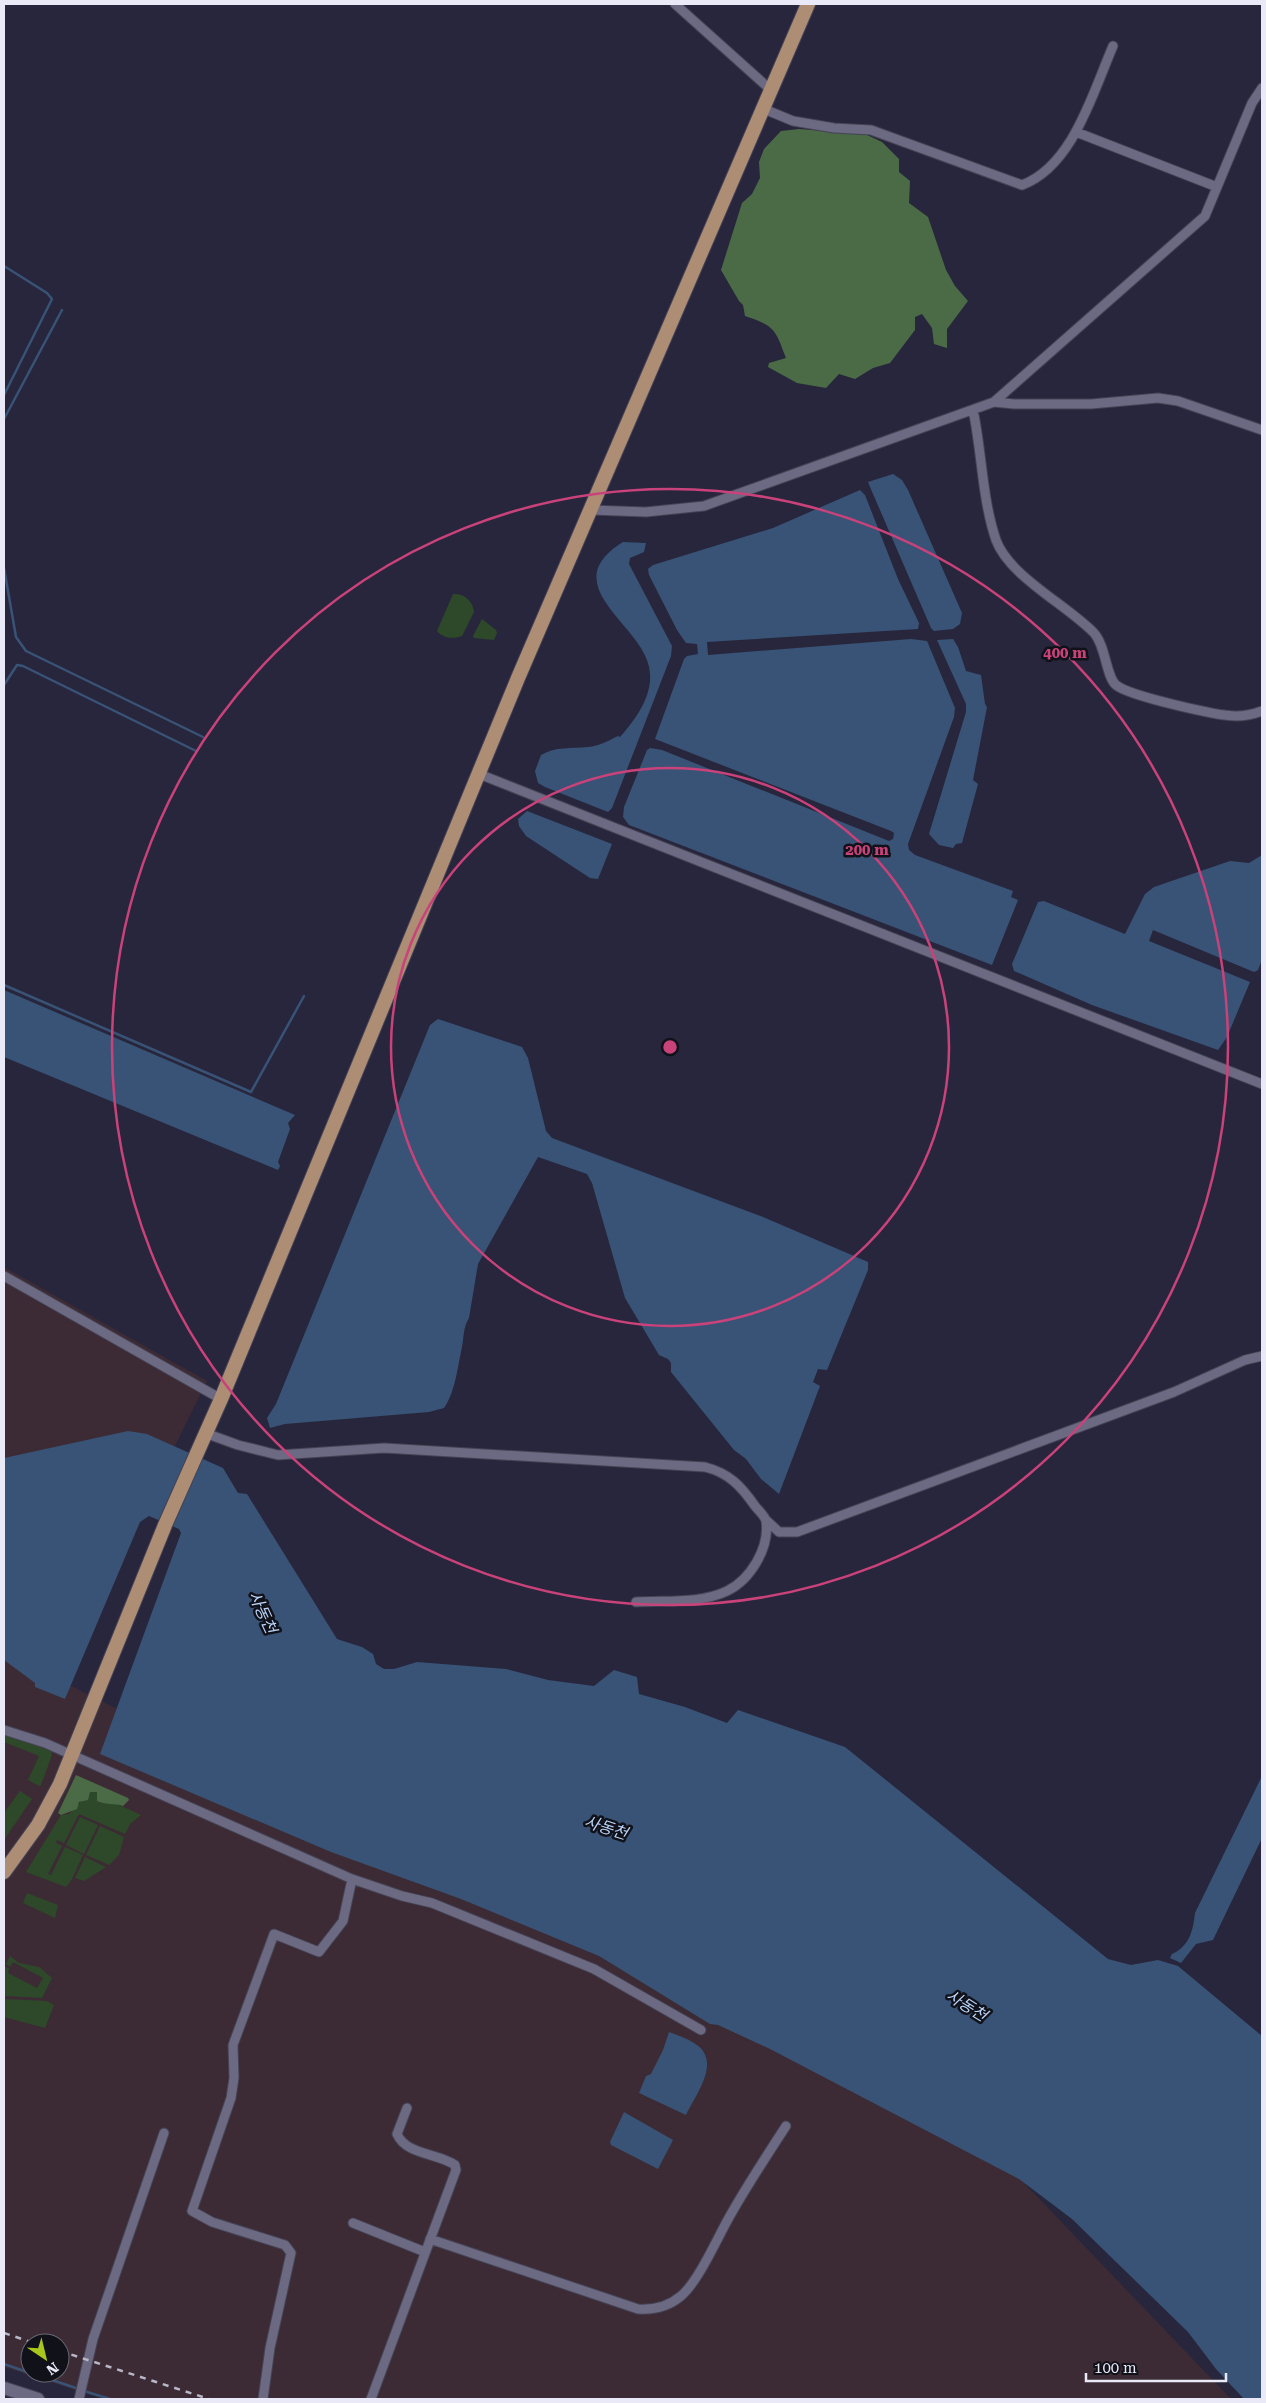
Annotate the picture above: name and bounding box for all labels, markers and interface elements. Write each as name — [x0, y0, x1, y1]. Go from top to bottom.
text: 400 m — [1043, 644, 1087, 662]
text: 200 m — [845, 841, 889, 859]
centre of rings — [661, 1038, 679, 1056]
water label: 사동천 — [245, 1588, 281, 1638]
water label: 사동천 — [582, 1812, 632, 1844]
water label: 사동천 — [943, 1986, 992, 2026]
north arrow — [20, 2333, 70, 2383]
scale bar — [1086, 2350, 1226, 2382]
text: N — [43, 2359, 61, 2378]
text: 100 m — [1094, 2359, 1137, 2377]

